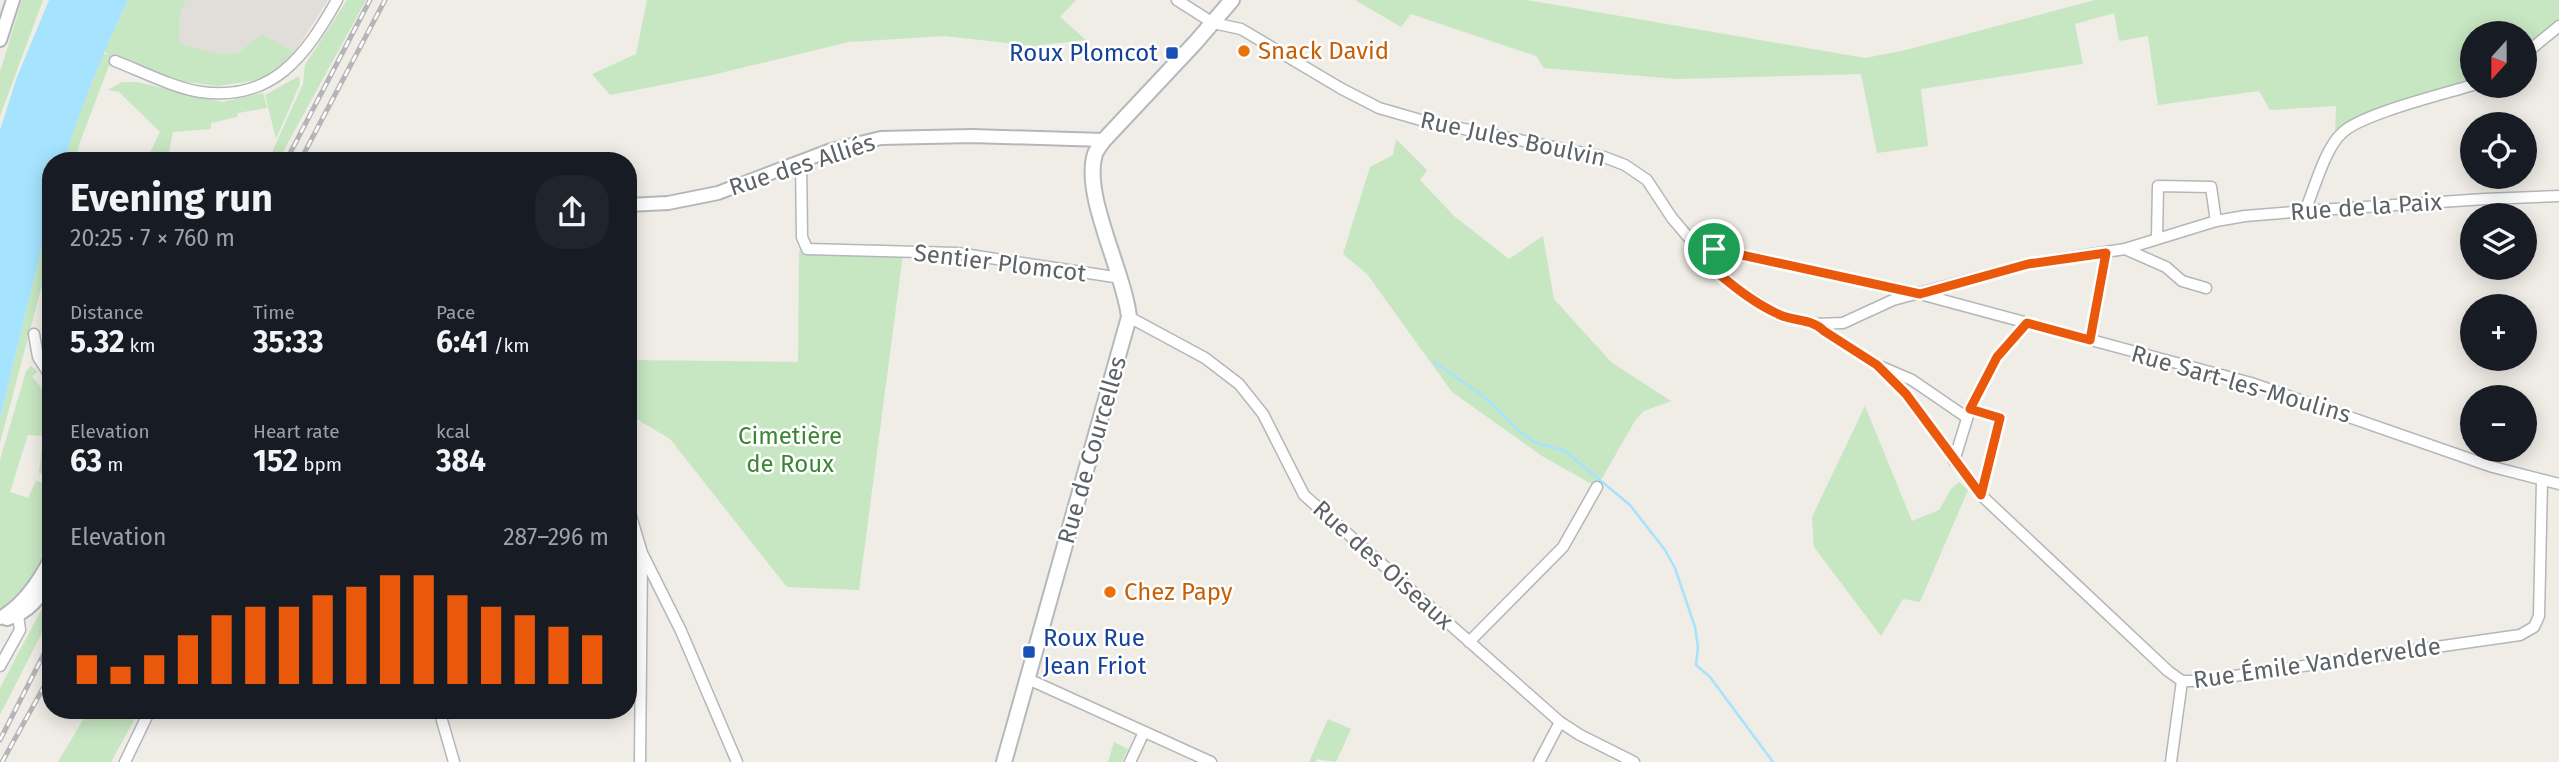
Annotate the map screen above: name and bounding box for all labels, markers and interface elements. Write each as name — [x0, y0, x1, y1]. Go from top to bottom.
north arrow — [2460, 21, 2538, 98]
map controls — [2460, 21, 2537, 462]
place label: Snack David — [1258, 37, 1389, 65]
place label: Roux Plomcot — [1009, 39, 1158, 67]
marker: Snack David — [1236, 43, 1252, 59]
marker: Roux Plomcot — [1164, 45, 1180, 61]
street label: Rue Jules Boulvin — [1418, 106, 1608, 172]
button: locate — [2460, 112, 2537, 189]
street label: Rue des Alliés — [725, 128, 879, 202]
text: Evening run — [70, 175, 273, 221]
button: share — [535, 175, 609, 249]
street label: Rue de la Paix — [2289, 188, 2443, 226]
button: layers — [2460, 203, 2537, 280]
pin — [1684, 219, 1744, 279]
text: 20:25 · 7 × 760 m — [70, 224, 235, 252]
icon: arrive — [1695, 230, 1733, 268]
street label: Sentier Plomcot — [912, 239, 1088, 287]
button: + — [2460, 294, 2537, 371]
text: Distance — [70, 301, 144, 324]
text: Time — [253, 301, 295, 324]
text: Pace — [436, 301, 475, 324]
text: 5.32 — [70, 324, 125, 360]
text: 35:33 — [253, 324, 324, 360]
text: 6:41 — [436, 324, 489, 360]
text: km — [125, 334, 156, 357]
text: /km — [489, 334, 530, 357]
street label: Rue Sart-les-Moulins — [2128, 339, 2354, 429]
street label: Rue de Courcelles — [1052, 353, 1132, 547]
button: − — [2460, 385, 2537, 462]
text: Elevation — [70, 420, 150, 443]
text: Heart rate — [253, 420, 340, 443]
text: kcal — [436, 420, 470, 443]
park label: Cimetière de Roux — [738, 422, 842, 478]
text: 63 — [70, 443, 102, 479]
text: 152 — [253, 443, 298, 479]
text: 384 — [436, 443, 486, 479]
text: m — [102, 453, 124, 476]
text: bpm — [298, 453, 342, 476]
street label: Rue des Oiseaux — [1307, 495, 1459, 636]
text: Elevation — [70, 523, 166, 551]
text: 287–296 m — [503, 523, 609, 551]
place label: Chez Papy — [1124, 578, 1233, 606]
marker: Chez Papy — [1102, 584, 1118, 600]
place label: Roux Rue Jean Friot — [1043, 624, 1147, 680]
street label: Rue Émile Vandervelde — [2191, 631, 2443, 694]
marker: Roux Rue Jean Friot — [1021, 644, 1037, 660]

